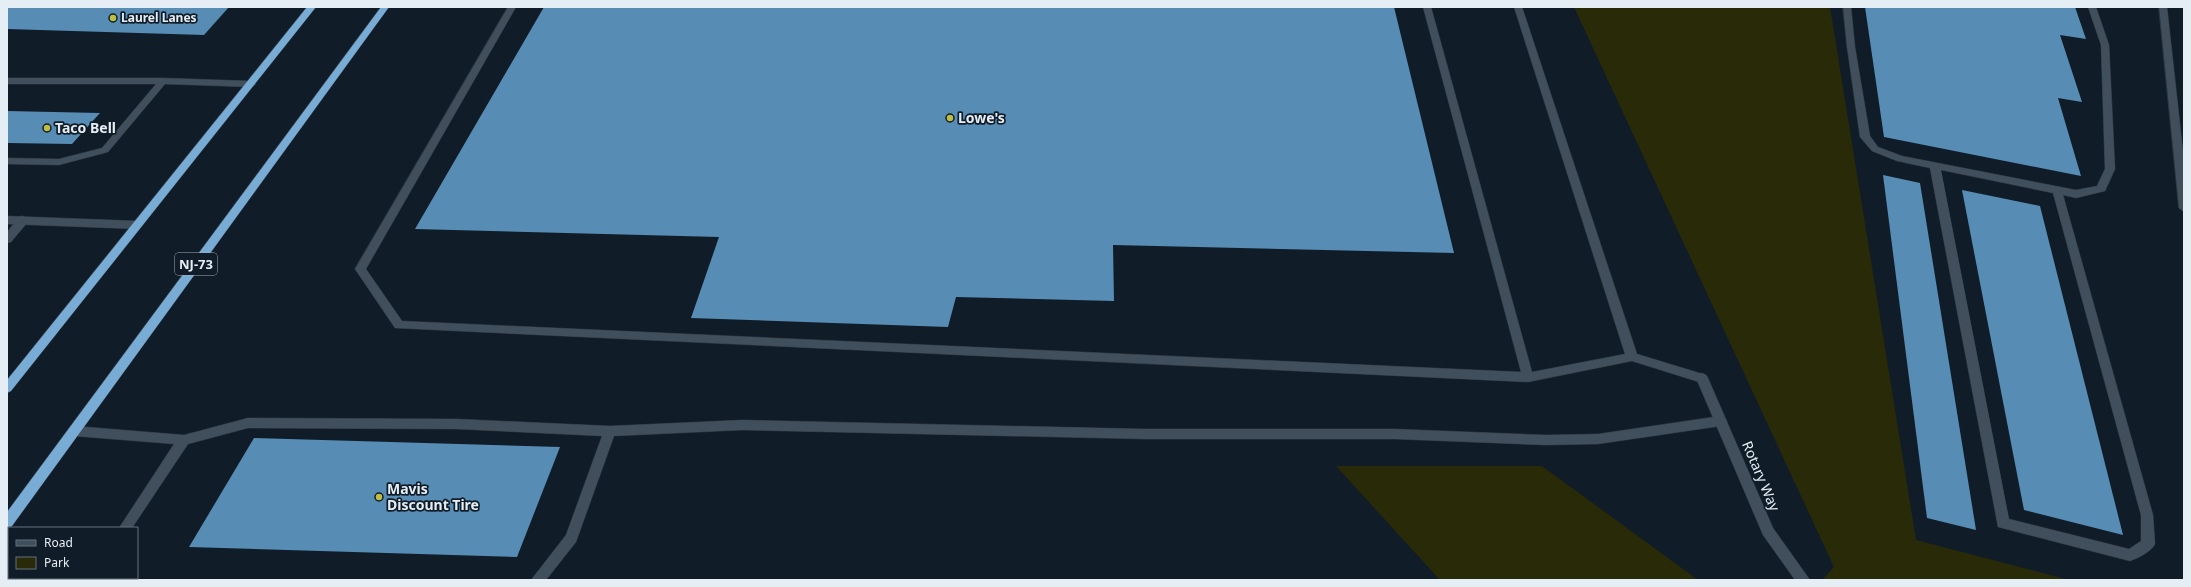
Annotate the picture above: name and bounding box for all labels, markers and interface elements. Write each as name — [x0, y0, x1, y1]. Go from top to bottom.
place label: Laurel Lanes — [121, 9, 197, 26]
marker: Laurel Lanes — [108, 13, 118, 23]
place label: Lowe's — [958, 108, 1005, 127]
marker: Lowe's — [945, 113, 955, 123]
place label: Taco Bell — [55, 118, 116, 137]
marker: Taco Bell — [42, 123, 52, 133]
road number: NJ-73 — [175, 253, 217, 275]
street label: Rotary Way — [1738, 438, 1785, 515]
place label: Mavis Discount Tire — [387, 479, 479, 514]
marker: Mavis Discount Tire — [374, 492, 384, 502]
legend — [8, 527, 138, 579]
text: Road — [44, 534, 73, 551]
text: Park — [44, 554, 70, 571]

